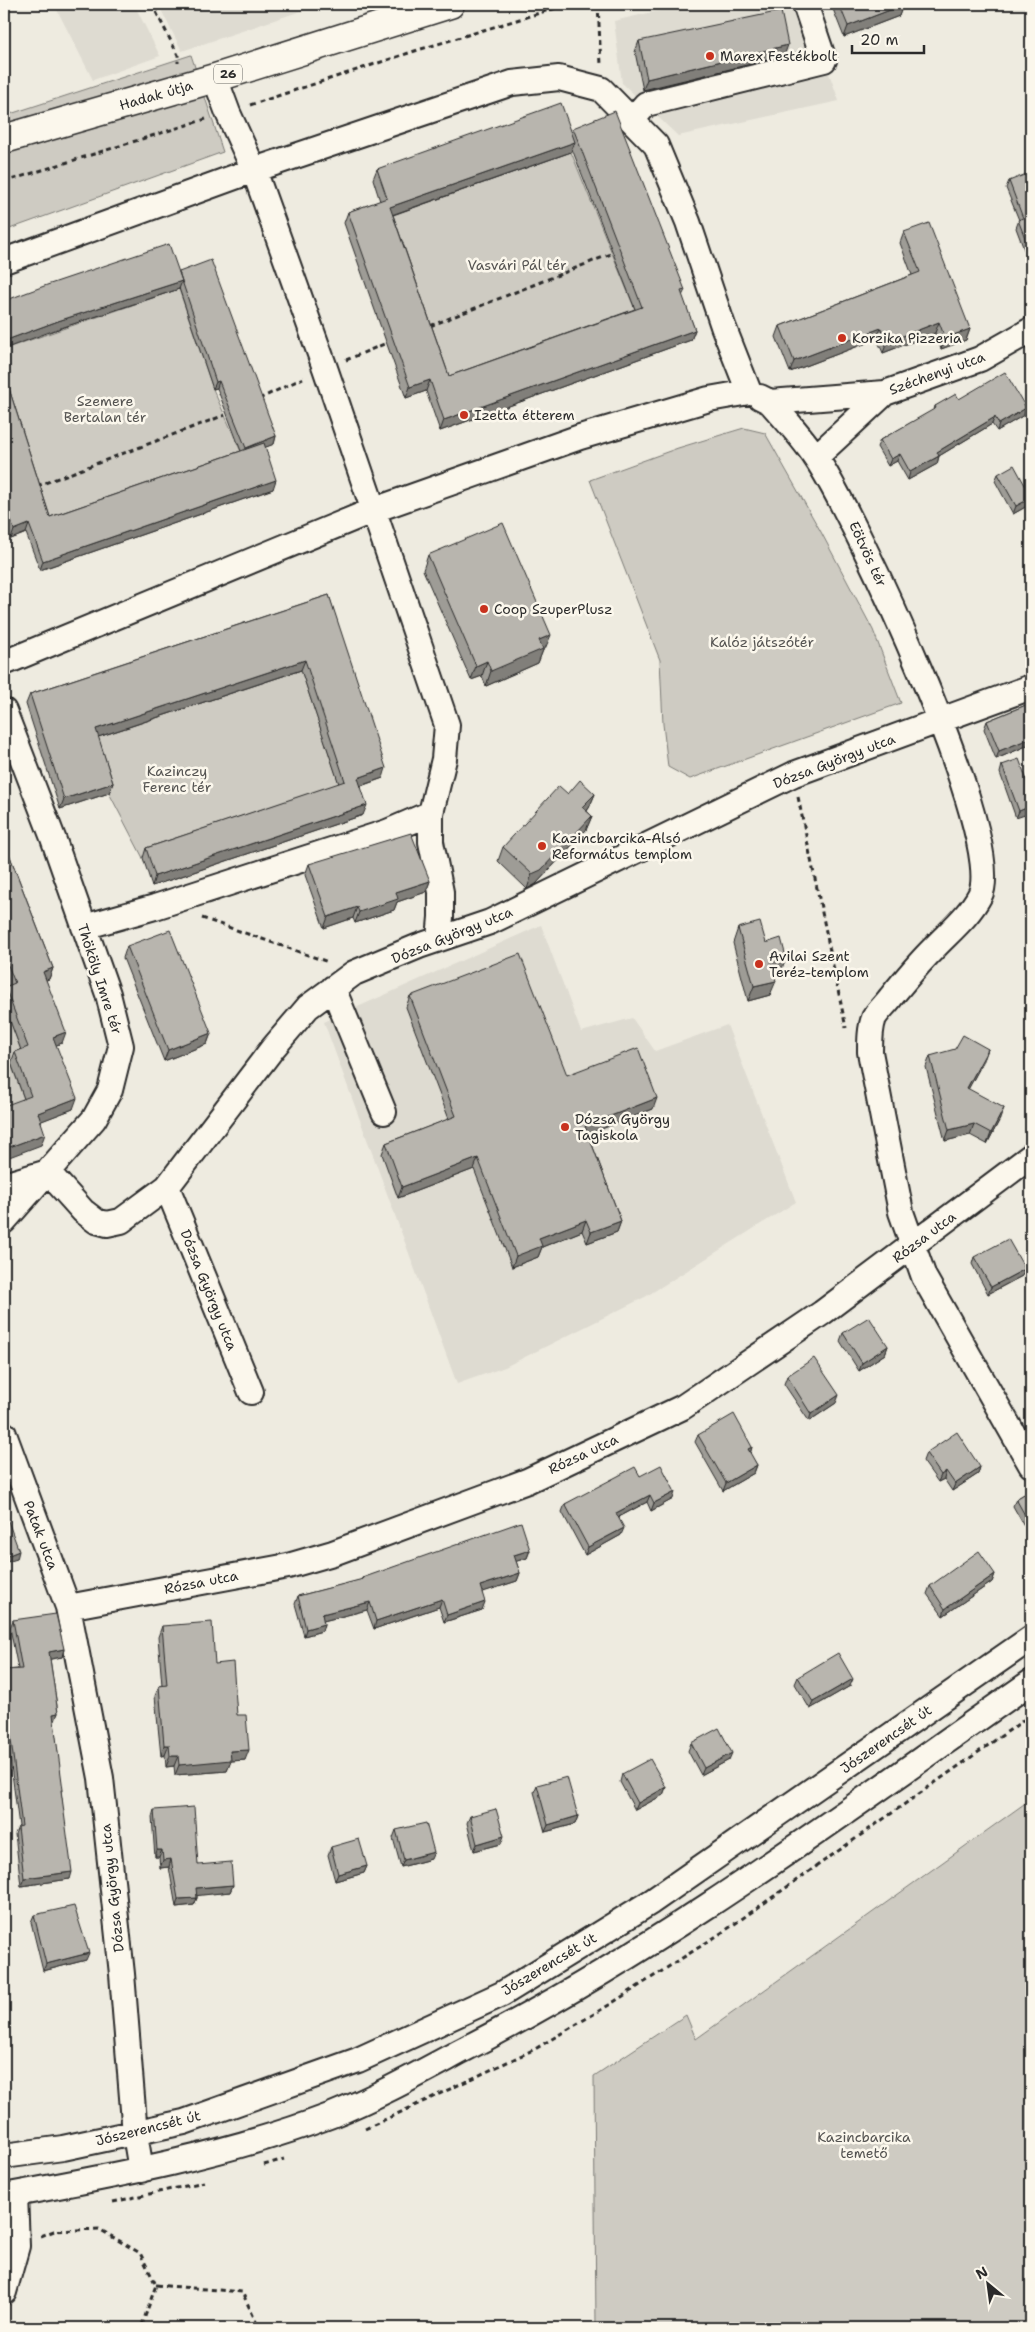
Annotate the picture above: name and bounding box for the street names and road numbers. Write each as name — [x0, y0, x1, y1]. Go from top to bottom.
road number: 26 — [214, 64, 242, 84]
street label: Hadak útja — [117, 76, 195, 114]
street label: Széchenyi utca — [887, 347, 988, 399]
street label: Eötvös tér — [845, 518, 891, 590]
street label: Dózsa György utca — [771, 729, 898, 793]
street label: Dózsa György utca — [389, 902, 515, 968]
street label: Thököly Imre tér — [74, 921, 126, 1037]
street label: Rózsa utca — [889, 1207, 960, 1267]
street label: Dózsa György utca — [176, 1227, 242, 1353]
street label: Rózsa utca — [545, 1430, 621, 1478]
street label: Patak utca — [20, 1498, 62, 1572]
street label: Rózsa utca — [162, 1566, 240, 1598]
street label: Jószerencsét út — [837, 1701, 935, 1777]
street label: Dózsa György utca — [96, 1823, 128, 1953]
street label: Jószerencsét út — [498, 1929, 600, 1999]
street label: Jószerencsét út — [94, 2106, 202, 2150]

